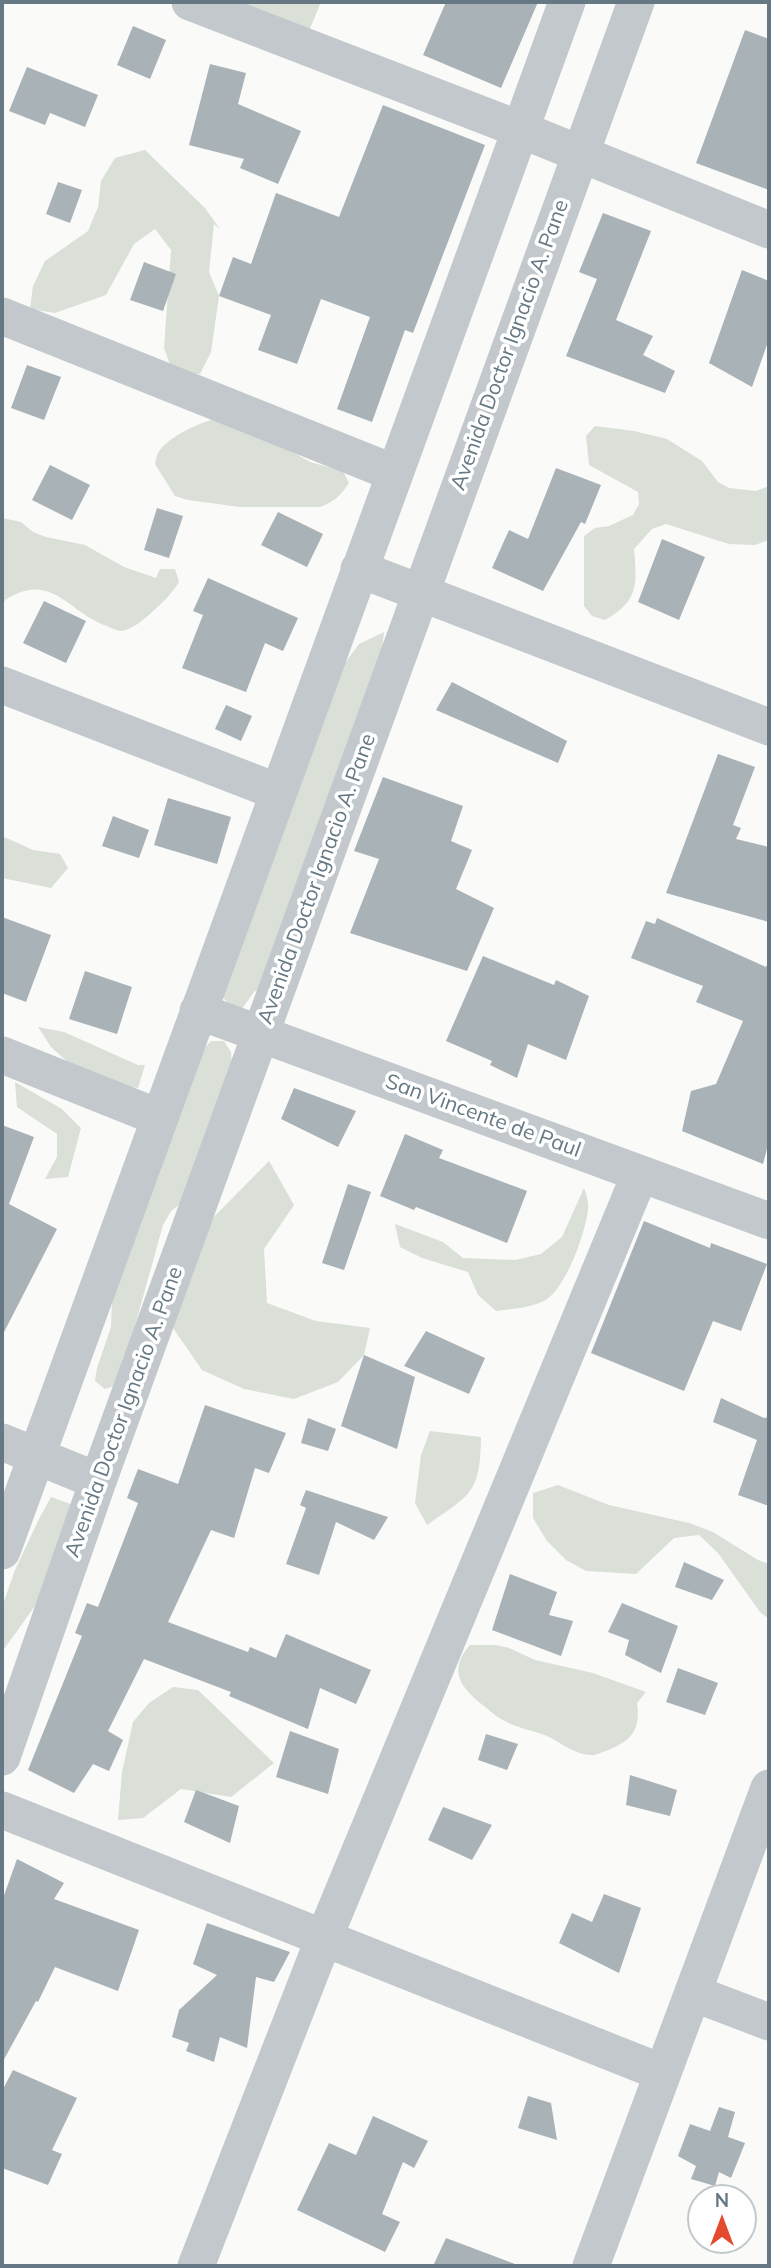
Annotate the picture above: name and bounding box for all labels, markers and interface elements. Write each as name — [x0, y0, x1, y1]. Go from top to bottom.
street label: Avenida Doctor Ignacio A. Pane — [446, 196, 574, 494]
street label: Avenida Doctor Ignacio A. Pane — [253, 730, 381, 1028]
street label: San Vincente de Paul — [382, 1069, 584, 1163]
street label: Avenida Doctor Ignacio A. Pane — [60, 1263, 188, 1561]
north arrow — [687, 2184, 757, 2254]
text: N — [715, 2188, 729, 2212]

